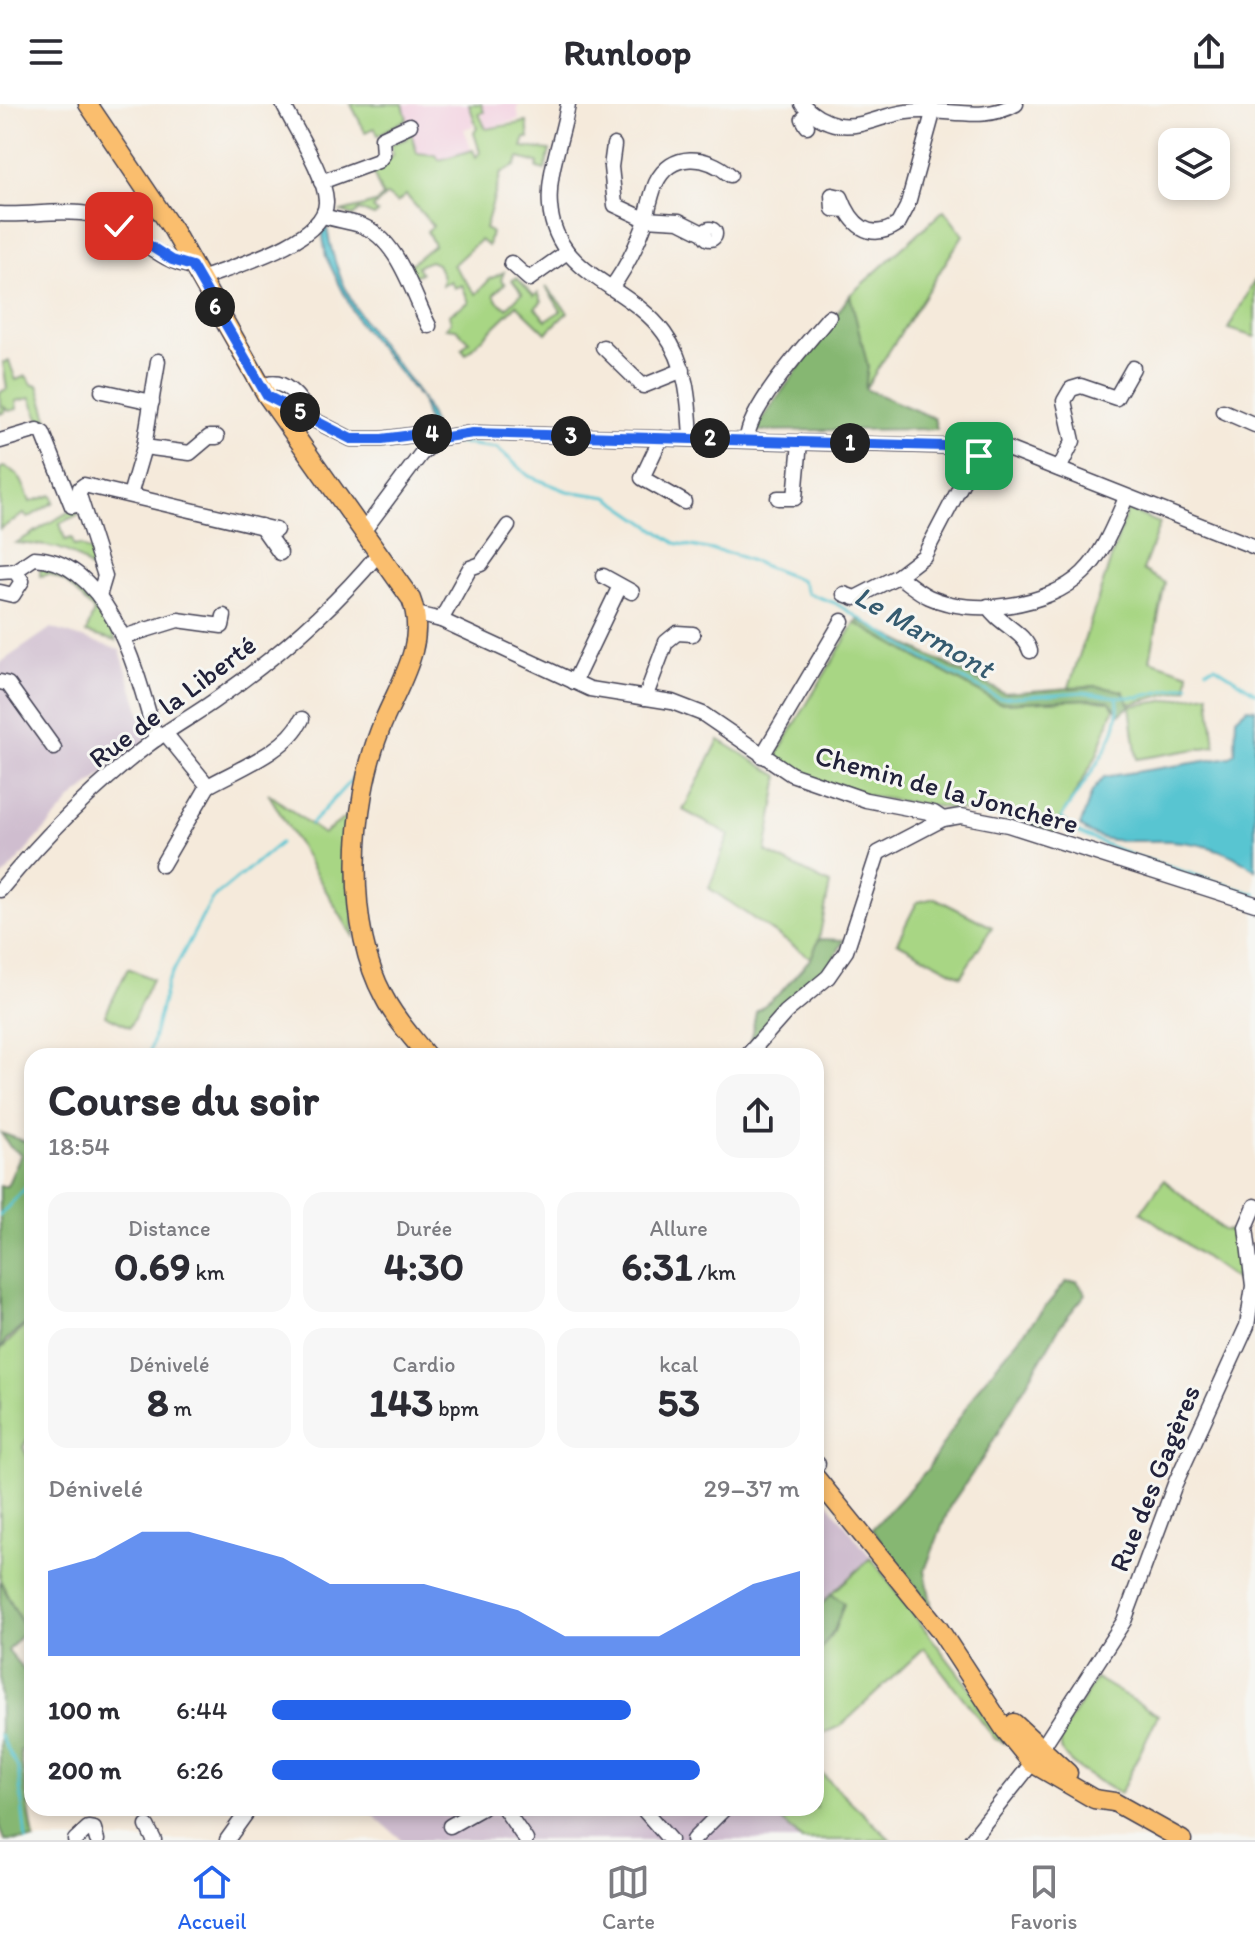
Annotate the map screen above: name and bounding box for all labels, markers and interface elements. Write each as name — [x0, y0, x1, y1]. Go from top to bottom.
icon: menu — [24, 30, 68, 74]
icon: share — [1187, 30, 1231, 74]
text: Runloop — [564, 31, 691, 74]
map controls — [1158, 128, 1230, 200]
button: layers — [1158, 128, 1230, 200]
pin — [85, 192, 153, 260]
icon: check — [97, 204, 141, 248]
pin: 6 — [195, 287, 235, 327]
text: 6 — [209, 293, 221, 320]
pin: 5 — [280, 392, 320, 432]
text: 5 — [294, 398, 306, 425]
pin: 4 — [412, 414, 452, 454]
pin: 3 — [551, 416, 591, 456]
pin: 2 — [690, 418, 730, 458]
text: 4 — [425, 420, 439, 447]
text: 3 — [565, 422, 577, 449]
pin — [945, 422, 1013, 490]
pin: 1 — [830, 423, 870, 463]
text: 2 — [704, 424, 716, 451]
text: 1 — [845, 429, 855, 456]
icon: arrive — [957, 434, 1001, 478]
water label: Le Marmont — [848, 577, 1003, 688]
street label: Rue de la Liberté — [82, 627, 262, 775]
street label: Chemin de la Jonchère — [811, 737, 1083, 841]
text: Course du soir — [48, 1073, 319, 1126]
button: share — [716, 1074, 800, 1158]
text: 18:54 — [48, 1130, 110, 1162]
text: Distance — [128, 1215, 211, 1242]
text: Durée — [396, 1215, 452, 1242]
text: Allure — [650, 1215, 708, 1242]
text: 0.69 — [114, 1242, 191, 1290]
text: 4:30 — [384, 1242, 464, 1290]
text: 6:31 — [621, 1242, 693, 1290]
text: km — [191, 1259, 225, 1286]
text: /km — [693, 1259, 736, 1286]
text: Dénivelé — [129, 1351, 210, 1378]
text: Cardio — [393, 1351, 455, 1378]
text: kcal — [659, 1351, 698, 1378]
text: 8 — [147, 1378, 169, 1426]
text: 143 — [369, 1378, 433, 1426]
text: 53 — [657, 1378, 700, 1426]
street label: Rue des Gagères — [1101, 1380, 1207, 1576]
text: m — [169, 1395, 192, 1422]
text: bpm — [433, 1395, 479, 1422]
text: Dénivelé — [48, 1472, 143, 1504]
text: 29–37 m — [703, 1472, 800, 1504]
text: 100 m — [48, 1694, 120, 1726]
text: 6:44 — [176, 1694, 227, 1726]
text: 200 m — [48, 1754, 121, 1786]
text: 6:26 — [176, 1754, 224, 1786]
tab: Accueil — [178, 1860, 247, 1935]
tab: Carte — [602, 1860, 655, 1935]
tab: Favoris — [1010, 1860, 1077, 1935]

